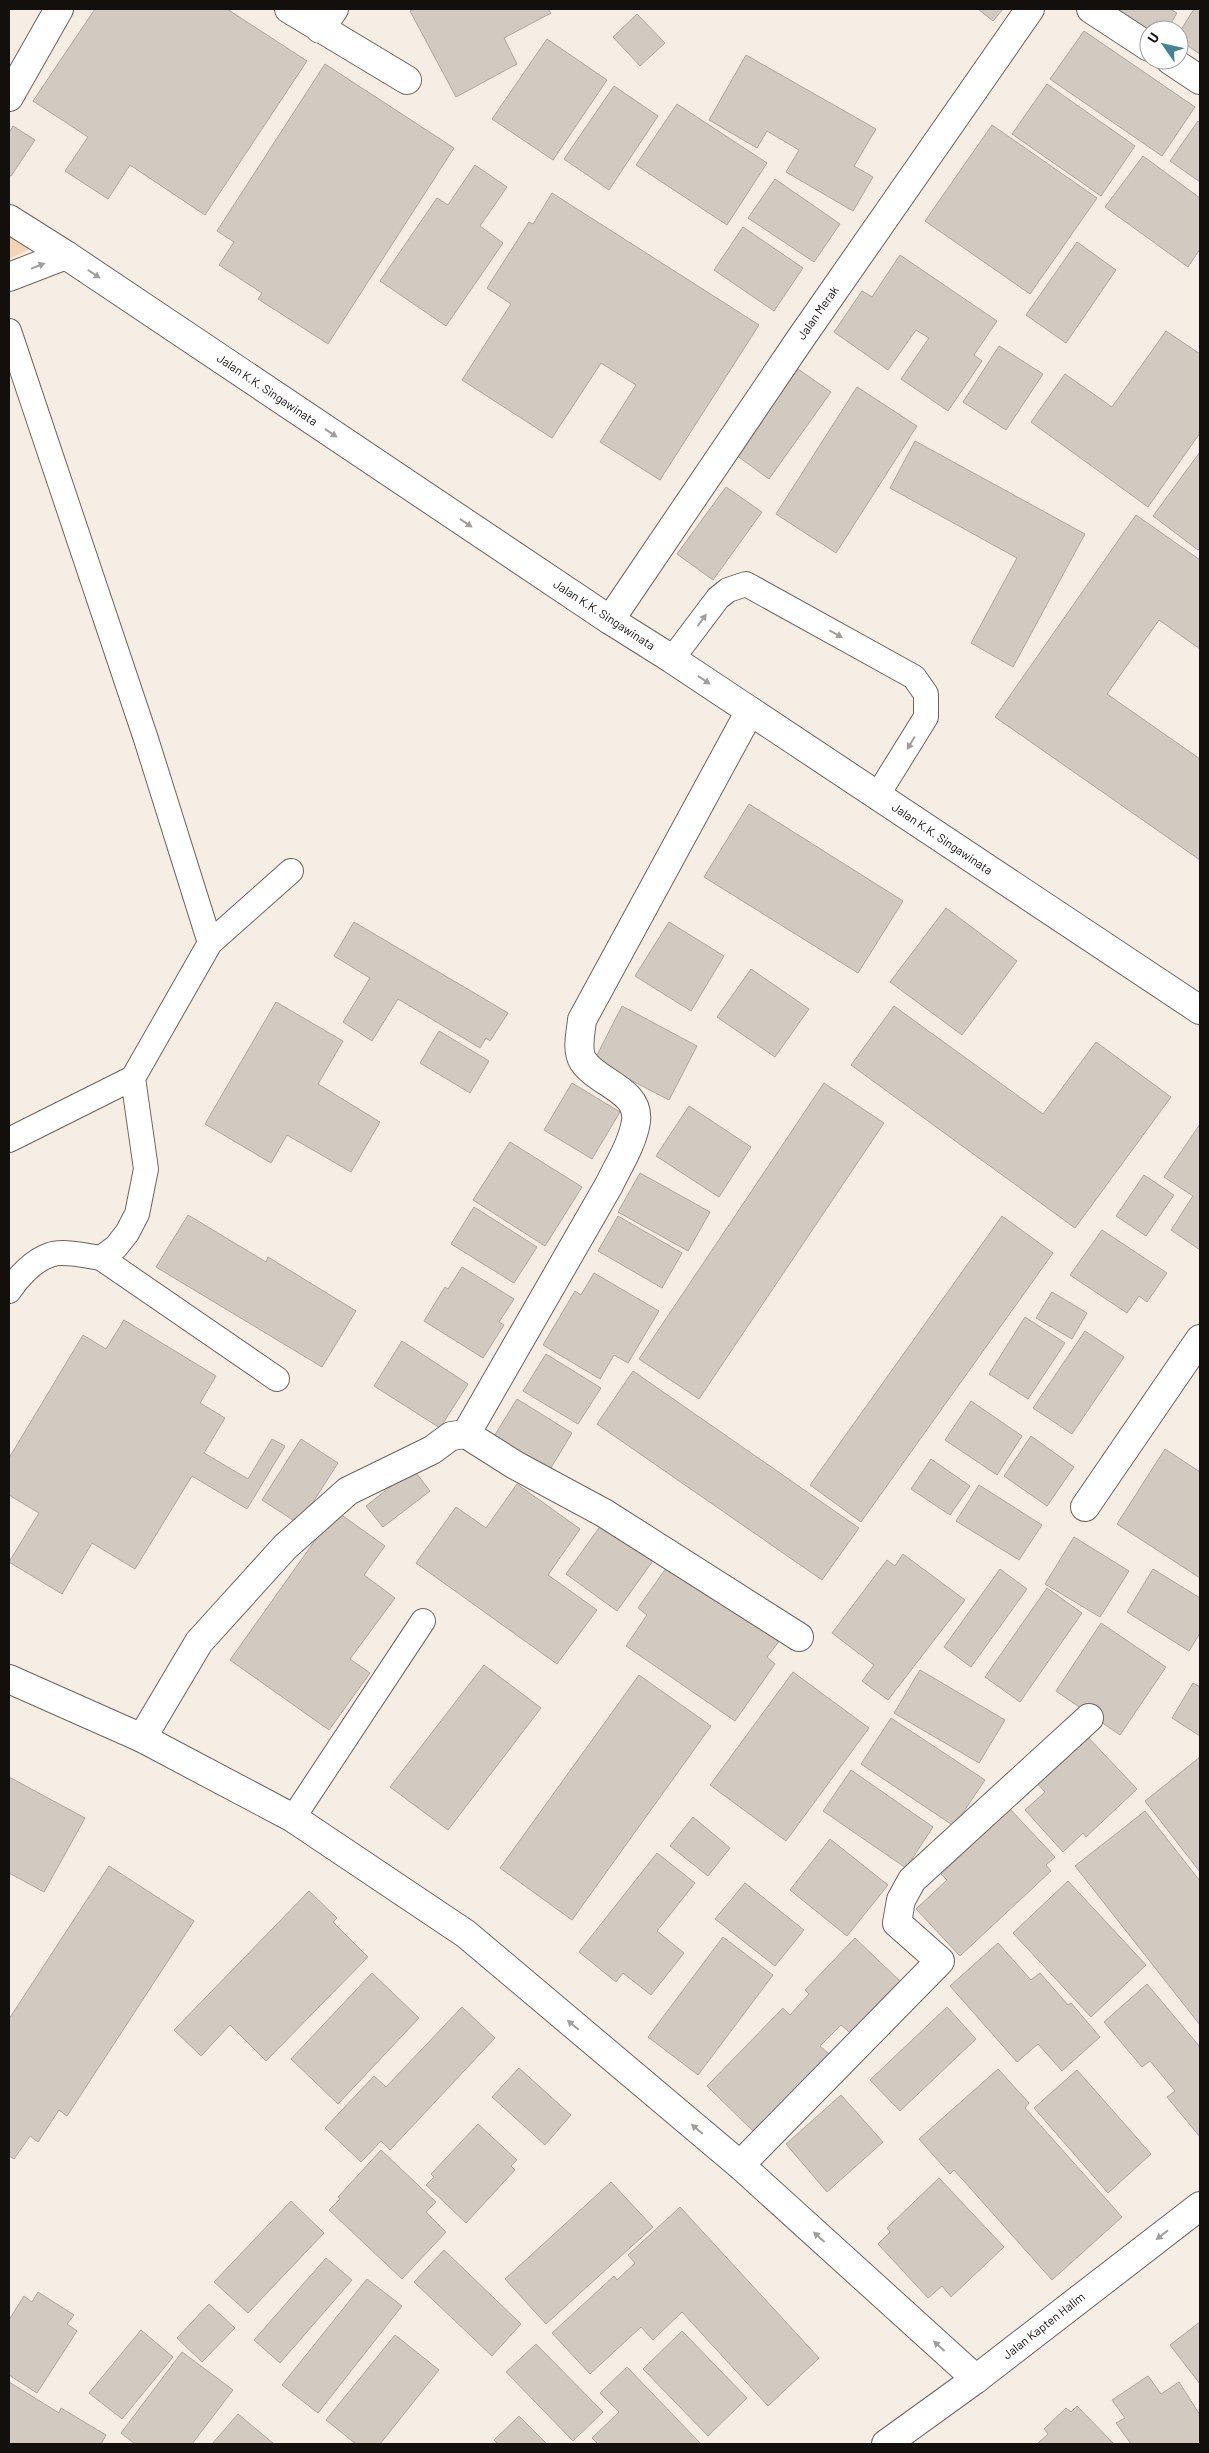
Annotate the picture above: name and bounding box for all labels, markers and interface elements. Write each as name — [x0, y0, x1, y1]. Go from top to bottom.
north arrow — [1139, 20, 1189, 70]
text: U — [1143, 29, 1162, 46]
one-way arrow — [30, 262, 45, 269]
one-way arrow — [87, 269, 101, 279]
street label: Jalan Merak — [794, 283, 841, 342]
street label: Jalan K.K. Singawinata — [215, 350, 321, 428]
one-way arrow — [324, 428, 337, 438]
one-way arrow — [459, 518, 472, 528]
street label: Jalan K.K. Singawinata — [551, 576, 658, 652]
one-way arrow — [696, 614, 707, 627]
one-way arrow — [829, 630, 844, 638]
one-way arrow — [697, 675, 710, 685]
one-way arrow — [906, 736, 915, 749]
street label: Jalan K.K. Singawinata — [890, 799, 996, 877]
one-way arrow — [567, 2019, 580, 2030]
one-way arrow — [691, 2124, 704, 2135]
one-way arrow — [1156, 2230, 1169, 2241]
one-way arrow — [813, 2231, 825, 2243]
street label: Jalan Kapten Halim — [1000, 2289, 1087, 2362]
one-way arrow — [934, 2340, 946, 2352]

